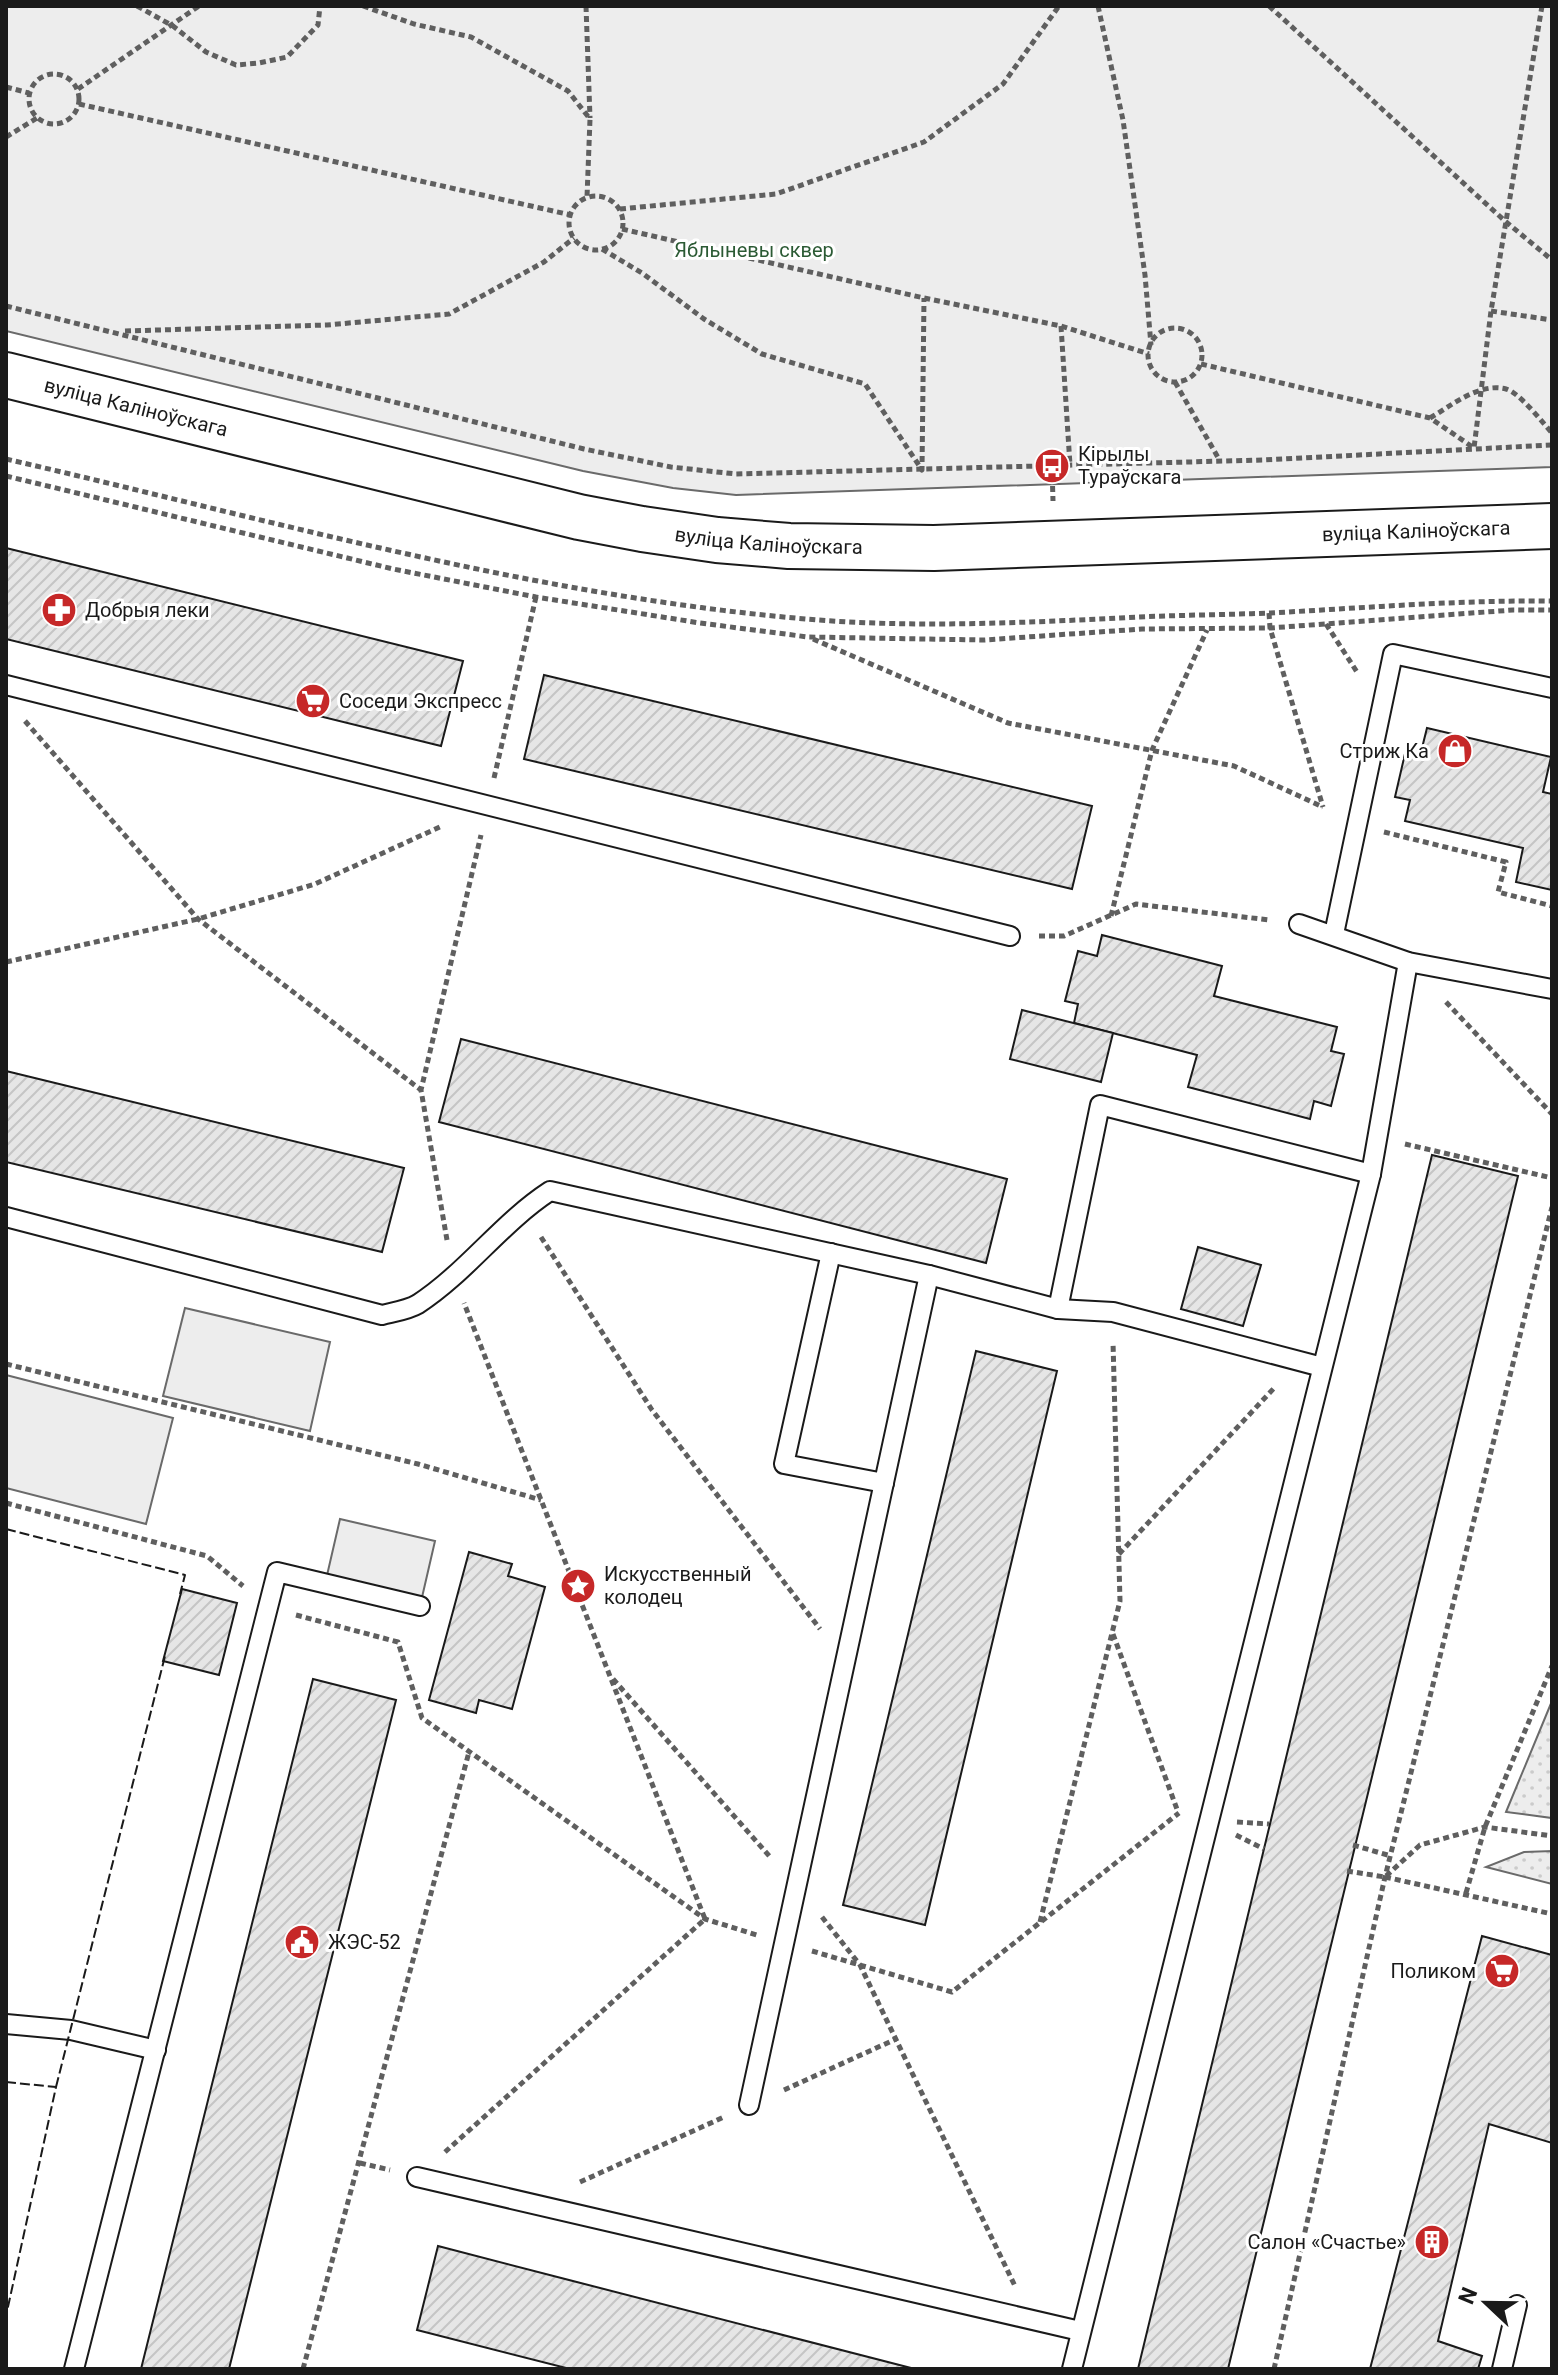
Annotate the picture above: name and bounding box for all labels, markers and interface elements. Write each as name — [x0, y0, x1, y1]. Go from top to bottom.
park label: Яблыневы сквер — [674, 238, 834, 262]
street label: вуліца Каліноўскага — [42, 373, 230, 442]
place label: Кірылы Тураўскага — [1078, 442, 1181, 489]
bus stop icon: Кірылы Тураўскага — [1033, 447, 1071, 485]
street label: вуліца Каліноўскага — [1322, 515, 1511, 546]
street label: вуліца Каліноўскага — [673, 522, 863, 559]
pharmacy icon: Добрыя леки — [40, 591, 78, 629]
place label: Добрыя леки — [85, 598, 210, 622]
supermarket icon: Соседи Экспресс — [294, 682, 332, 720]
place label: Соседи Экспресс — [339, 689, 502, 713]
shop icon: Стриж Ка — [1436, 732, 1474, 770]
place label: Стриж Ка — [1340, 739, 1429, 763]
place label: Искусственный колодец — [604, 1562, 752, 1609]
place icon: Искусственный колодец — [559, 1567, 597, 1605]
public building icon: ЖЭС-52 — [283, 1923, 321, 1961]
place label: ЖЭС-52 — [328, 1930, 401, 1954]
supermarket icon: Поликом — [1483, 1952, 1521, 1990]
place label: Поликом — [1391, 1959, 1476, 1983]
building icon: Салон «Счастье» — [1413, 2223, 1451, 2261]
place label: Салон «Счастье» — [1248, 2230, 1406, 2254]
north arrow — [1446, 2263, 1526, 2343]
text: N — [1453, 2284, 1482, 2308]

